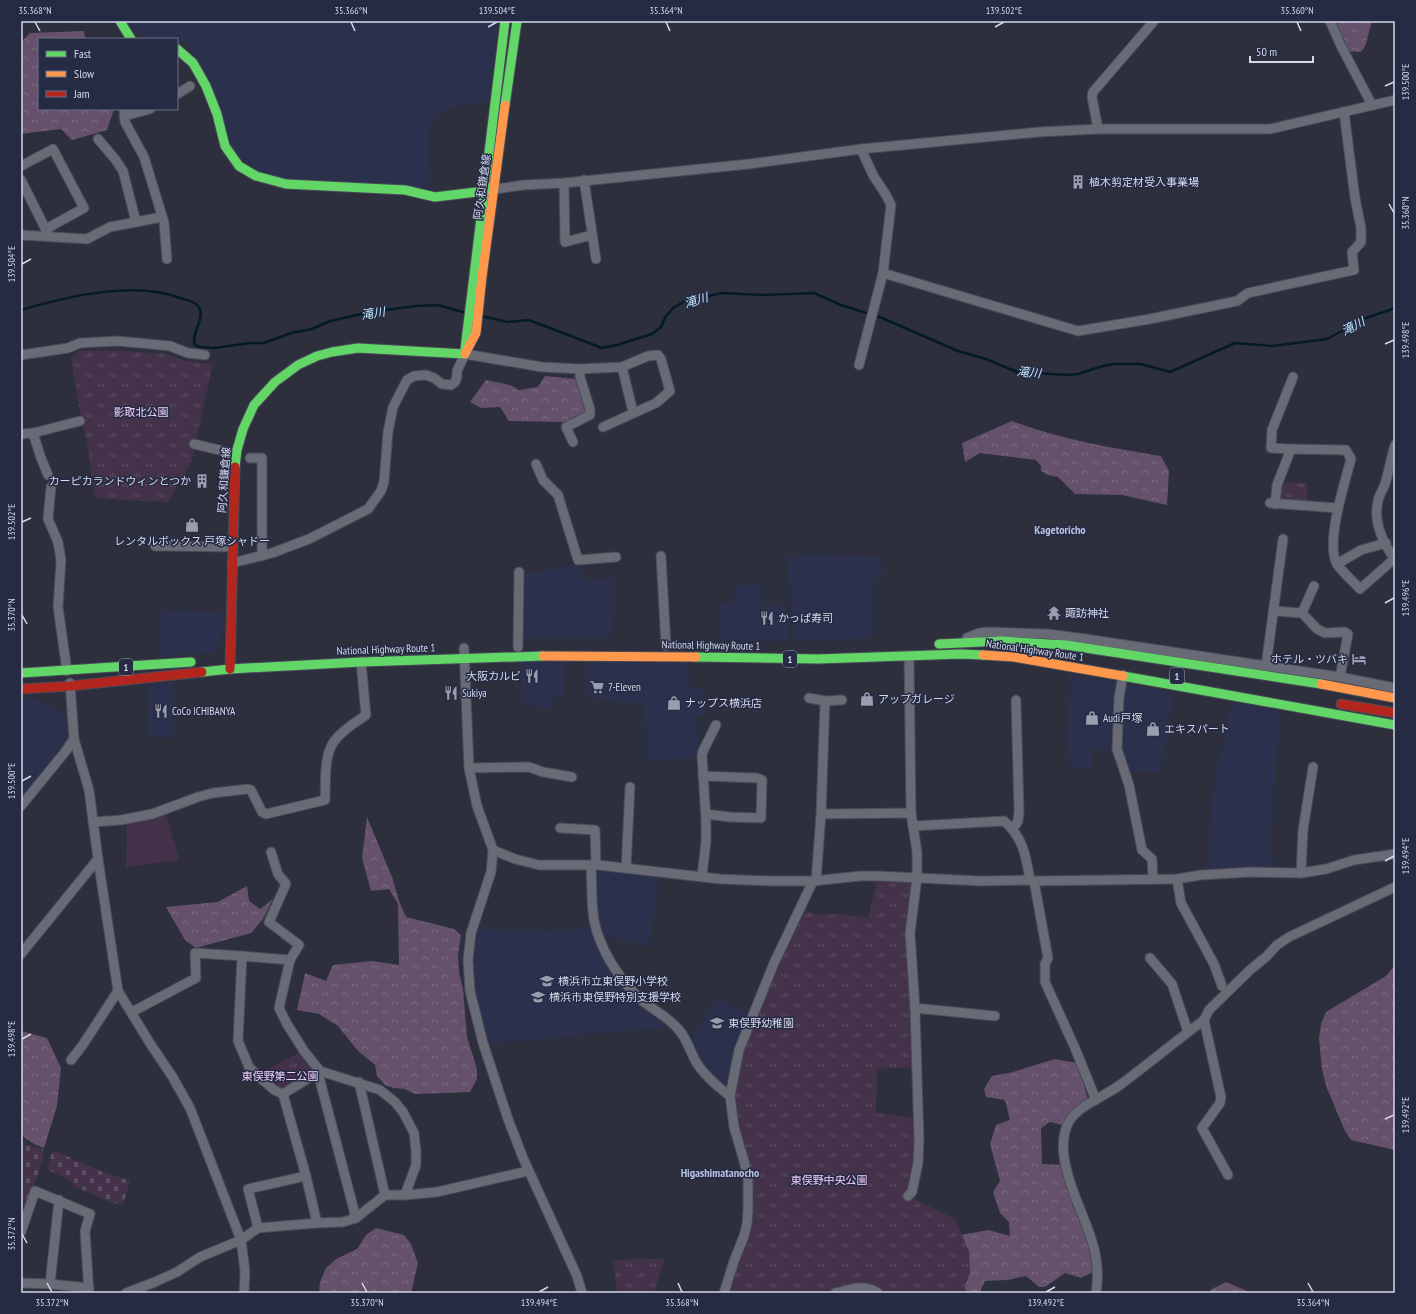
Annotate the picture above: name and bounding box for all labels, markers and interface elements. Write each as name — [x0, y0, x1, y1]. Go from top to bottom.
text: 35.368°N — [18, 4, 52, 17]
text: 35.366°N — [334, 4, 368, 17]
text: 139.504°E — [479, 4, 515, 17]
text: 35.364°N — [649, 4, 683, 17]
text: 139.502°E — [986, 4, 1022, 17]
text: 35.360°N — [1280, 4, 1314, 17]
legend — [38, 38, 178, 110]
scale bar — [1250, 38, 1313, 64]
text: 50 m — [1256, 44, 1277, 59]
text: Fast — [74, 46, 92, 61]
text: 139.500°E — [1399, 64, 1412, 100]
text: Slow — [74, 66, 95, 81]
text: Jam — [73, 86, 90, 101]
street label: 阿久和鎌倉線 — [470, 153, 494, 221]
building icon: 植木剪定材受入事業場 — [1070, 174, 1086, 190]
place label: 植木剪定材受入事業場 — [1089, 175, 1199, 189]
text: 35.360°N — [1399, 196, 1412, 230]
text: 139.504°E — [5, 246, 18, 282]
water label: 滝川 — [682, 289, 712, 311]
water label: 滝川 — [360, 303, 388, 322]
water label: 滝川 — [1339, 313, 1369, 338]
text: 139.498°E — [1399, 322, 1412, 358]
water label: 滝川 — [1016, 363, 1044, 381]
park label: 影取北公園 — [114, 405, 169, 419]
street label: 阿久和鎌倉線 — [215, 447, 233, 513]
building icon: カーピカランドウィンとつか — [194, 473, 210, 489]
place label: カーピカランドウィンとつか — [48, 474, 191, 488]
text: 139.502°E — [5, 504, 18, 540]
shop icon: レンタルボックス 戸塚シャドー — [184, 517, 200, 533]
district label: Kagetoricho — [1034, 522, 1086, 537]
place label: レンタルボックス 戸塚シャドー — [114, 534, 270, 548]
text: 139.496°E — [1399, 580, 1412, 616]
text: 35.370°N — [5, 598, 18, 632]
temple icon: 諏訪神社 — [1046, 605, 1062, 621]
place label: 諏訪神社 — [1065, 606, 1109, 620]
restaurant icon: かっぱ寿司 — [759, 610, 775, 626]
place label: かっぱ寿司 — [778, 611, 833, 625]
street label: National Highway Route 1 — [985, 636, 1085, 664]
street label: National Highway Route 1 — [662, 637, 760, 653]
street label: National Highway Route 1 — [336, 640, 436, 658]
road number: 1 — [783, 651, 797, 667]
hotel icon: ホテル・ツバキ — [1351, 651, 1367, 667]
place label: ホテル・ツバキ — [1271, 652, 1348, 666]
road number: 1 — [119, 659, 133, 675]
restaurant icon: 大阪カルビ — [524, 668, 540, 684]
road number: 1 — [1170, 668, 1184, 684]
place label: 大阪カルビ — [466, 669, 521, 683]
supermarket icon: 7-Eleven — [589, 679, 605, 695]
place label: 7-Eleven — [608, 680, 641, 694]
restaurant icon: Sukiya — [443, 685, 459, 701]
place label: Sukiya — [462, 686, 487, 700]
shop icon: アップガレージ — [859, 691, 875, 707]
place label: アップガレージ — [878, 692, 955, 706]
shop icon: ナップス横浜店 — [666, 695, 682, 711]
place label: ナップス横浜店 — [685, 696, 762, 710]
restaurant icon: CoCo ICHIBANYA — [153, 703, 169, 719]
place label: CoCo ICHIBANYA — [172, 704, 236, 718]
shop icon: Audi戸塚 — [1084, 710, 1100, 726]
place label: Audi戸塚 — [1103, 711, 1142, 725]
shop icon: エキスパート — [1145, 721, 1161, 737]
place label: エキスパート — [1164, 722, 1230, 736]
text: 139.500°E — [5, 763, 18, 799]
text: 139.494°E — [1399, 838, 1412, 874]
school or university icon: 横浜市立東俣野小学校 — [539, 973, 555, 989]
place label: 横浜市立東俣野小学校 — [558, 974, 668, 988]
school or university icon: 横浜市東俣野特別支援学校 — [530, 989, 546, 1005]
place label: 横浜市東俣野特別支援学校 — [549, 990, 681, 1004]
school or university icon: 東俣野幼稚園 — [709, 1015, 725, 1031]
place label: 東俣野幼稚園 — [728, 1016, 794, 1030]
text: 139.498°E — [5, 1021, 18, 1057]
park label: 東俣野第二公園 — [242, 1069, 319, 1083]
text: 139.492°E — [1399, 1097, 1412, 1133]
district label: Higashimatanocho — [681, 1165, 760, 1180]
park label: 東俣野中央公園 — [791, 1173, 868, 1187]
text: 35.372°N — [5, 1217, 18, 1251]
text: 35.372°N — [35, 1296, 69, 1309]
text: 35.370°N — [350, 1296, 384, 1309]
text: 139.494°E — [521, 1296, 557, 1309]
text: 35.368°N — [665, 1296, 699, 1309]
text: 139.492°E — [1028, 1296, 1064, 1309]
text: 35.364°N — [1296, 1296, 1330, 1309]

